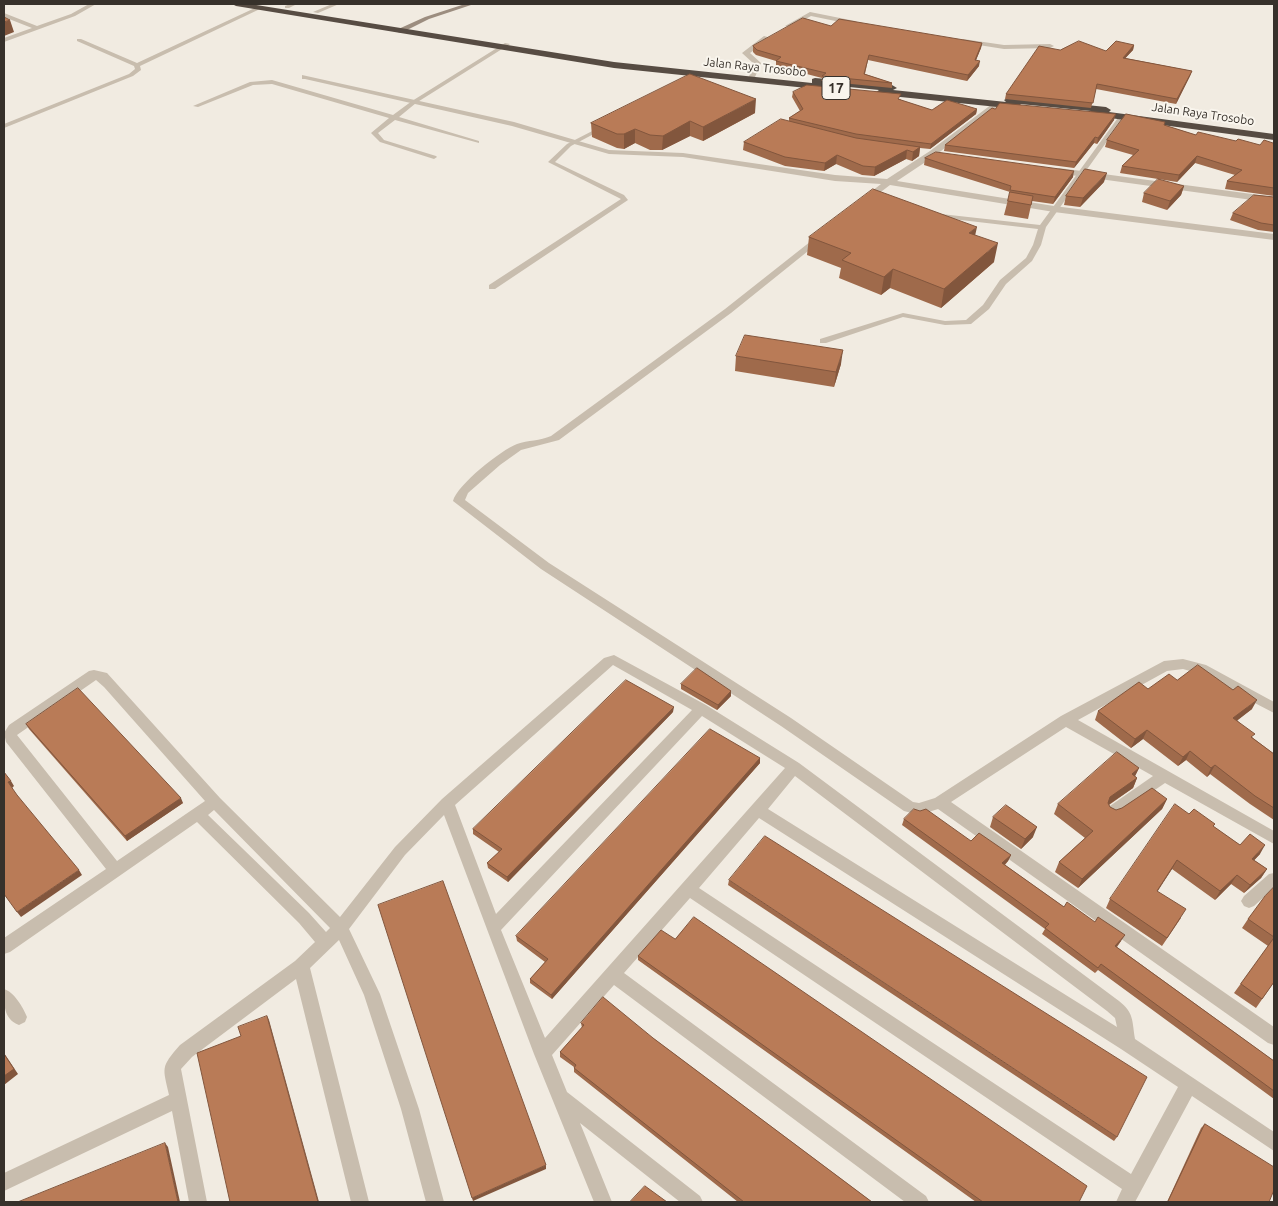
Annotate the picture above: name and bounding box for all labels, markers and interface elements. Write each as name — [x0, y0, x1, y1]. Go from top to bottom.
street label: Jalan Raya Trosobo — [703, 54, 807, 80]
road number: 17 — [822, 76, 850, 100]
street label: Jalan Raya Trosobo — [1151, 100, 1255, 128]

